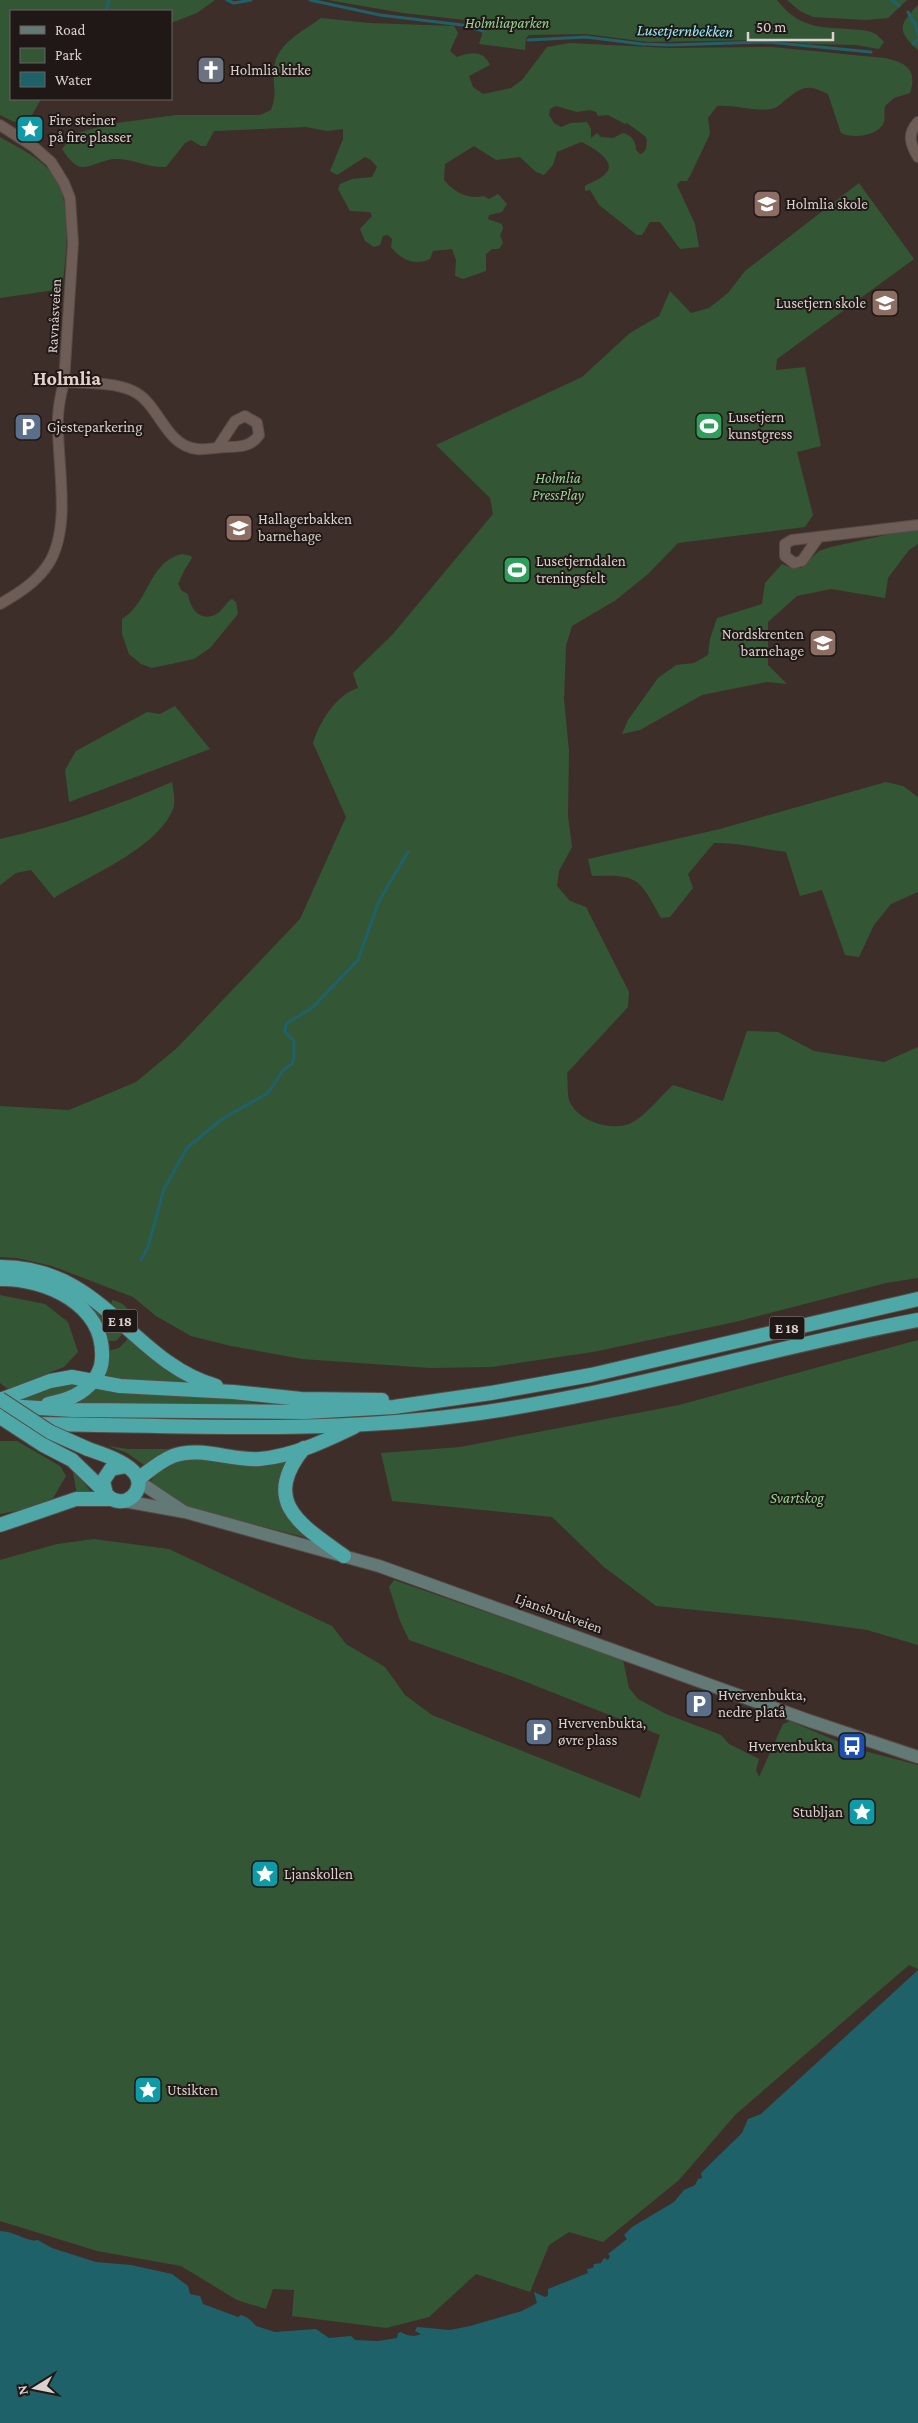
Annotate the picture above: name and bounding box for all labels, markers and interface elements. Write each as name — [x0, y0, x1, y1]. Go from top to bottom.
legend — [10, 10, 172, 100]
scale bar — [748, 10, 833, 42]
park label: Holmliaparken — [465, 15, 550, 32]
text: 50 m — [756, 19, 786, 35]
water label: Lusetjernbekken — [637, 21, 733, 41]
text: Road — [55, 22, 86, 38]
text: Park — [55, 47, 82, 63]
church icon: Holmlia kirke — [196, 55, 226, 85]
place label: Holmlia kirke — [230, 62, 311, 78]
text: Water — [55, 72, 92, 88]
place label: Fire steiner på fire plasser — [49, 112, 132, 146]
place icon: Fire steiner på fire plasser — [15, 114, 45, 144]
school or university icon: Holmlia skole — [752, 189, 782, 219]
place label: Holmlia skole — [786, 196, 868, 212]
street label: Ravnåsveien — [44, 278, 64, 354]
school or university icon: Lusetjern skole — [870, 288, 900, 318]
place label: Lusetjern skole — [776, 295, 866, 312]
district label: Holmlia — [33, 367, 101, 389]
place label: Lusetjern kunstgress — [728, 409, 793, 443]
sports icon: Lusetjern kunstgress — [694, 411, 724, 441]
parking icon: Gjesteparkering — [13, 412, 43, 442]
place label: Gjesteparkering — [47, 419, 142, 436]
park label: Holmlia PressPlay — [532, 470, 584, 504]
place label: Hallagerbakken barnehage — [258, 511, 352, 545]
school or university icon: Hallagerbakken barnehage — [224, 513, 254, 543]
place label: Lusetjerndalen treningsfelt — [536, 553, 626, 587]
sports icon: Lusetjerndalen treningsfelt — [502, 555, 532, 585]
place label: Nordskrenten barnehage — [722, 626, 804, 660]
school or university icon: Nordskrenten barnehage — [808, 628, 838, 658]
road number: E 18 — [102, 1310, 138, 1332]
road number: E 18 — [770, 1316, 804, 1340]
park label: Svartskog — [770, 1490, 824, 1507]
street label: Ljansbrukveien — [513, 1590, 605, 1637]
place label: Hvervenbukta, nedre platå — [718, 1687, 806, 1721]
parking icon: Hvervenbukta, nedre platå — [684, 1689, 714, 1719]
place label: Hvervenbukta, øvre plass — [558, 1715, 646, 1749]
parking icon: Hvervenbukta, øvre plass — [524, 1717, 554, 1747]
bus stop icon: Hvervenbukta — [837, 1731, 867, 1761]
place label: Hvervenbukta — [748, 1738, 833, 1754]
place icon: Stubljan — [847, 1797, 877, 1827]
place label: Stubljan — [793, 1804, 843, 1821]
place icon: Ljanskollen — [250, 1859, 280, 1889]
place label: Ljanskollen — [284, 1866, 353, 1883]
place icon: Utsikten — [133, 2075, 163, 2105]
place label: Utsikten — [167, 2082, 218, 2098]
north arrow — [10, 2363, 60, 2413]
text: N — [13, 2384, 31, 2396]

